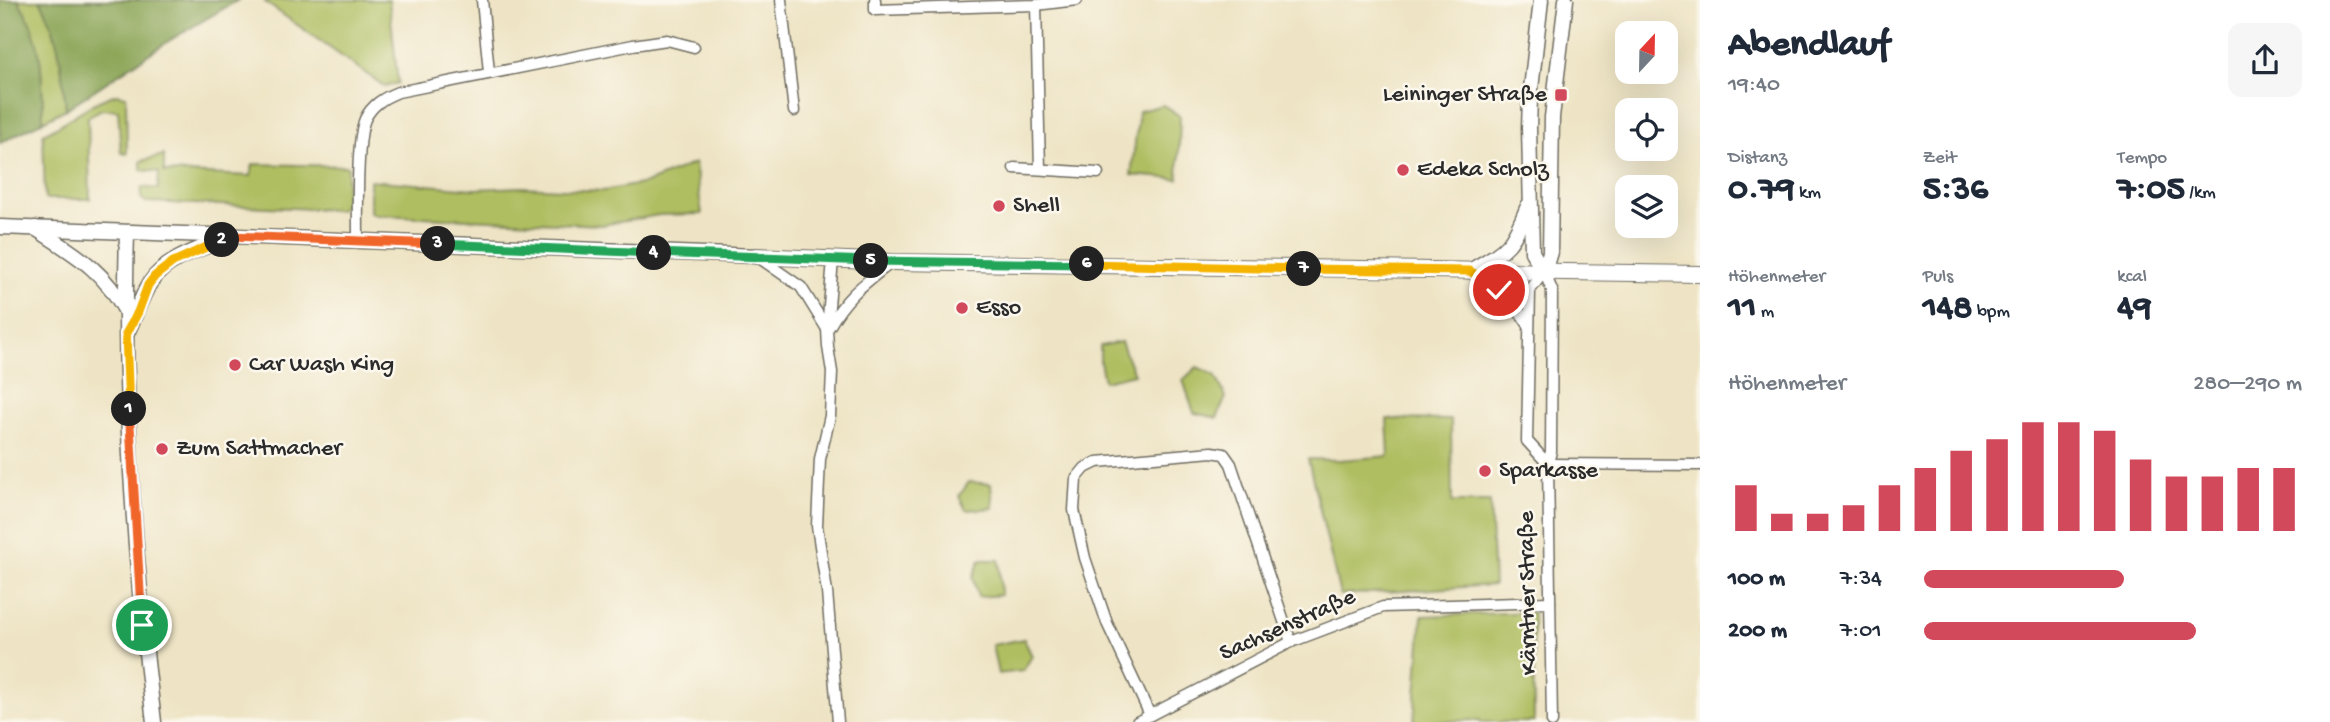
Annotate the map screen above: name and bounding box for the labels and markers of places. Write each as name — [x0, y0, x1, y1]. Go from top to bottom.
place label: Leininger Straße — [1383, 81, 1548, 110]
marker: Leininger Straße — [1553, 87, 1569, 103]
place label: Edeka Scholz — [1417, 156, 1550, 185]
marker: Edeka Scholz — [1395, 162, 1411, 178]
place label: Shell — [1013, 192, 1060, 221]
marker: Shell — [991, 198, 1007, 214]
pin: 2 — [204, 222, 240, 258]
pin: 3 — [420, 226, 456, 262]
pin: 4 — [636, 236, 672, 270]
pin: 5 — [854, 244, 888, 278]
pin: 6 — [1070, 246, 1104, 282]
pin: 7 — [1286, 252, 1322, 286]
pin — [1469, 260, 1529, 320]
place label: Esso — [976, 294, 1021, 323]
marker: Esso — [954, 300, 970, 316]
place label: Car Wash King — [249, 351, 394, 380]
marker: Car Wash King — [227, 357, 243, 373]
pin: 1 — [111, 392, 146, 426]
place label: Zum Sattmacher — [176, 435, 344, 464]
marker: Zum Sattmacher — [154, 441, 170, 457]
place label: Sparkasse — [1499, 457, 1598, 486]
marker: Sparkasse — [1477, 463, 1493, 479]
pin — [112, 595, 172, 655]

